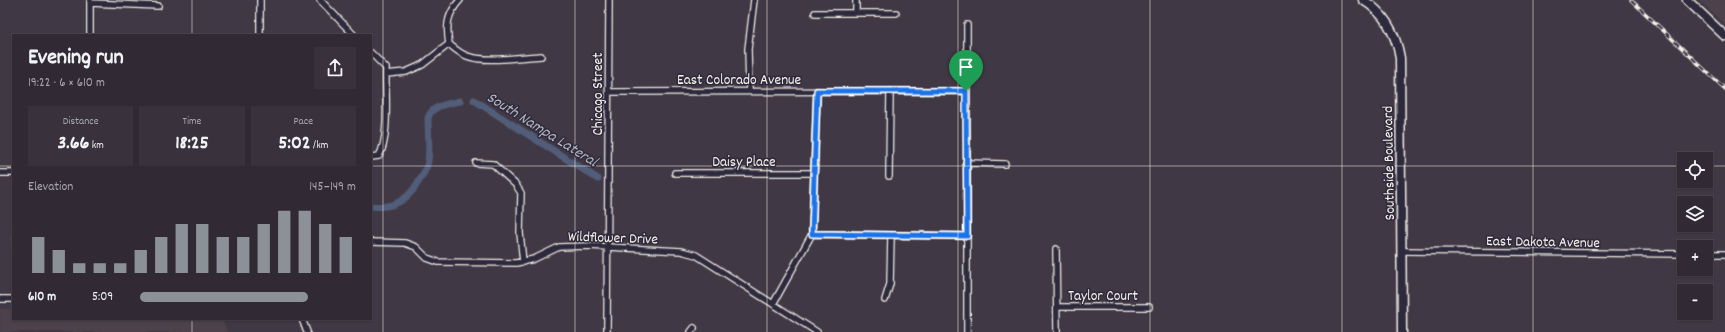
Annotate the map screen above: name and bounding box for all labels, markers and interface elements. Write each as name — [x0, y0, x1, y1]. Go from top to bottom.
text: Evening run — [28, 43, 124, 74]
button: share — [314, 47, 356, 89]
pin — [949, 50, 983, 91]
street label: Chicago Street — [588, 52, 610, 136]
icon: arrive — [955, 56, 977, 78]
street label: East Colorado Avenue — [677, 70, 802, 92]
text: 19:22 · 6 × 610 m — [28, 74, 105, 93]
water label: South Nampa Lateral — [482, 87, 603, 174]
street label: Southside Boulevard — [1378, 105, 1402, 220]
text: Distance — [63, 114, 99, 130]
text: Time — [183, 114, 201, 130]
text: Pace — [294, 114, 313, 130]
text: 3.66 — [57, 130, 89, 158]
text: 18:25 — [175, 130, 209, 158]
text: 5:02 — [278, 130, 311, 158]
text: km — [89, 138, 104, 154]
text: /km — [311, 138, 328, 154]
street label: Daisy Place — [712, 152, 776, 174]
map controls — [1677, 152, 1713, 320]
button: locate — [1677, 152, 1713, 188]
text: Elevation — [28, 178, 73, 197]
text: 145–149 m — [309, 178, 356, 197]
button: layers — [1677, 196, 1713, 232]
street label: Wildflower Drive — [567, 226, 659, 252]
street label: East Dakota Avenue — [1486, 231, 1600, 255]
button: + — [1677, 240, 1713, 276]
button: − — [1677, 284, 1713, 320]
street label: Taylor Court — [1068, 286, 1138, 308]
text: 610 m — [28, 288, 56, 307]
text: 5:09 — [92, 288, 113, 307]

